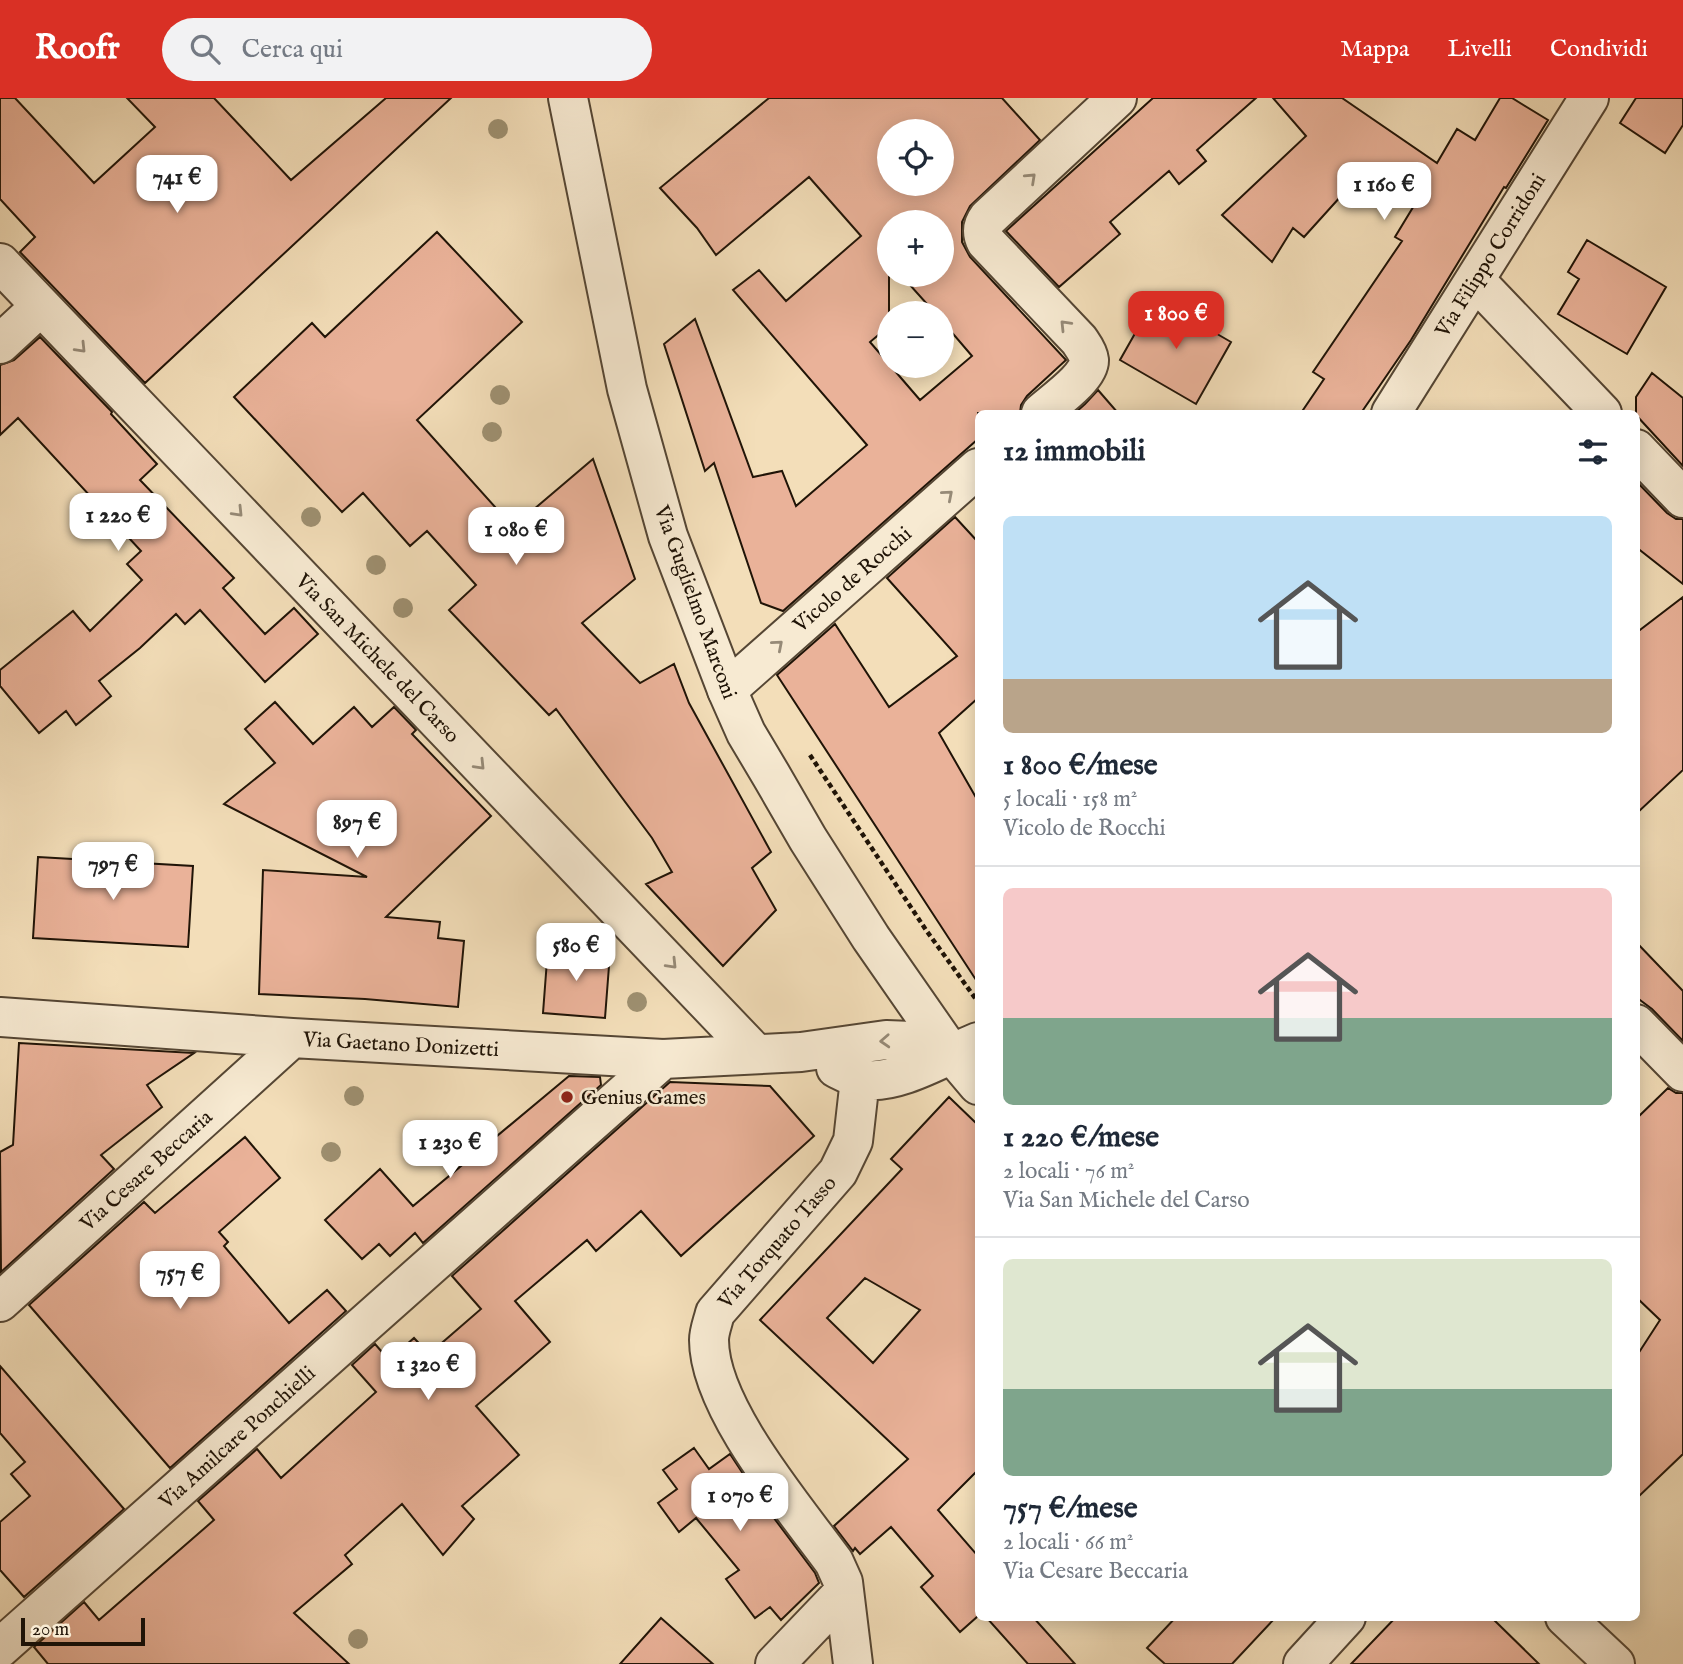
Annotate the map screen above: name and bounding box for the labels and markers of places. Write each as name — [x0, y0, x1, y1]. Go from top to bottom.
pin: 741 € — [128, 156, 226, 215]
pin: 1 160 € — [1319, 162, 1449, 222]
pin: 1 800 € — [1111, 292, 1241, 351]
pin: 1 220 € — [53, 494, 183, 553]
pin: 1 080 € — [451, 508, 581, 567]
pin: 897 € — [308, 800, 406, 860]
pin: 797 € — [64, 842, 162, 902]
pin: 580 € — [527, 924, 625, 983]
place label: Genius Games — [581, 1085, 706, 1112]
marker: Genius Games — [559, 1089, 575, 1105]
pin: 1 230 € — [385, 1121, 515, 1180]
pin: 757 € — [131, 1252, 229, 1311]
pin: 1 320 € — [363, 1342, 493, 1402]
pin: 1 070 € — [675, 1474, 805, 1533]

